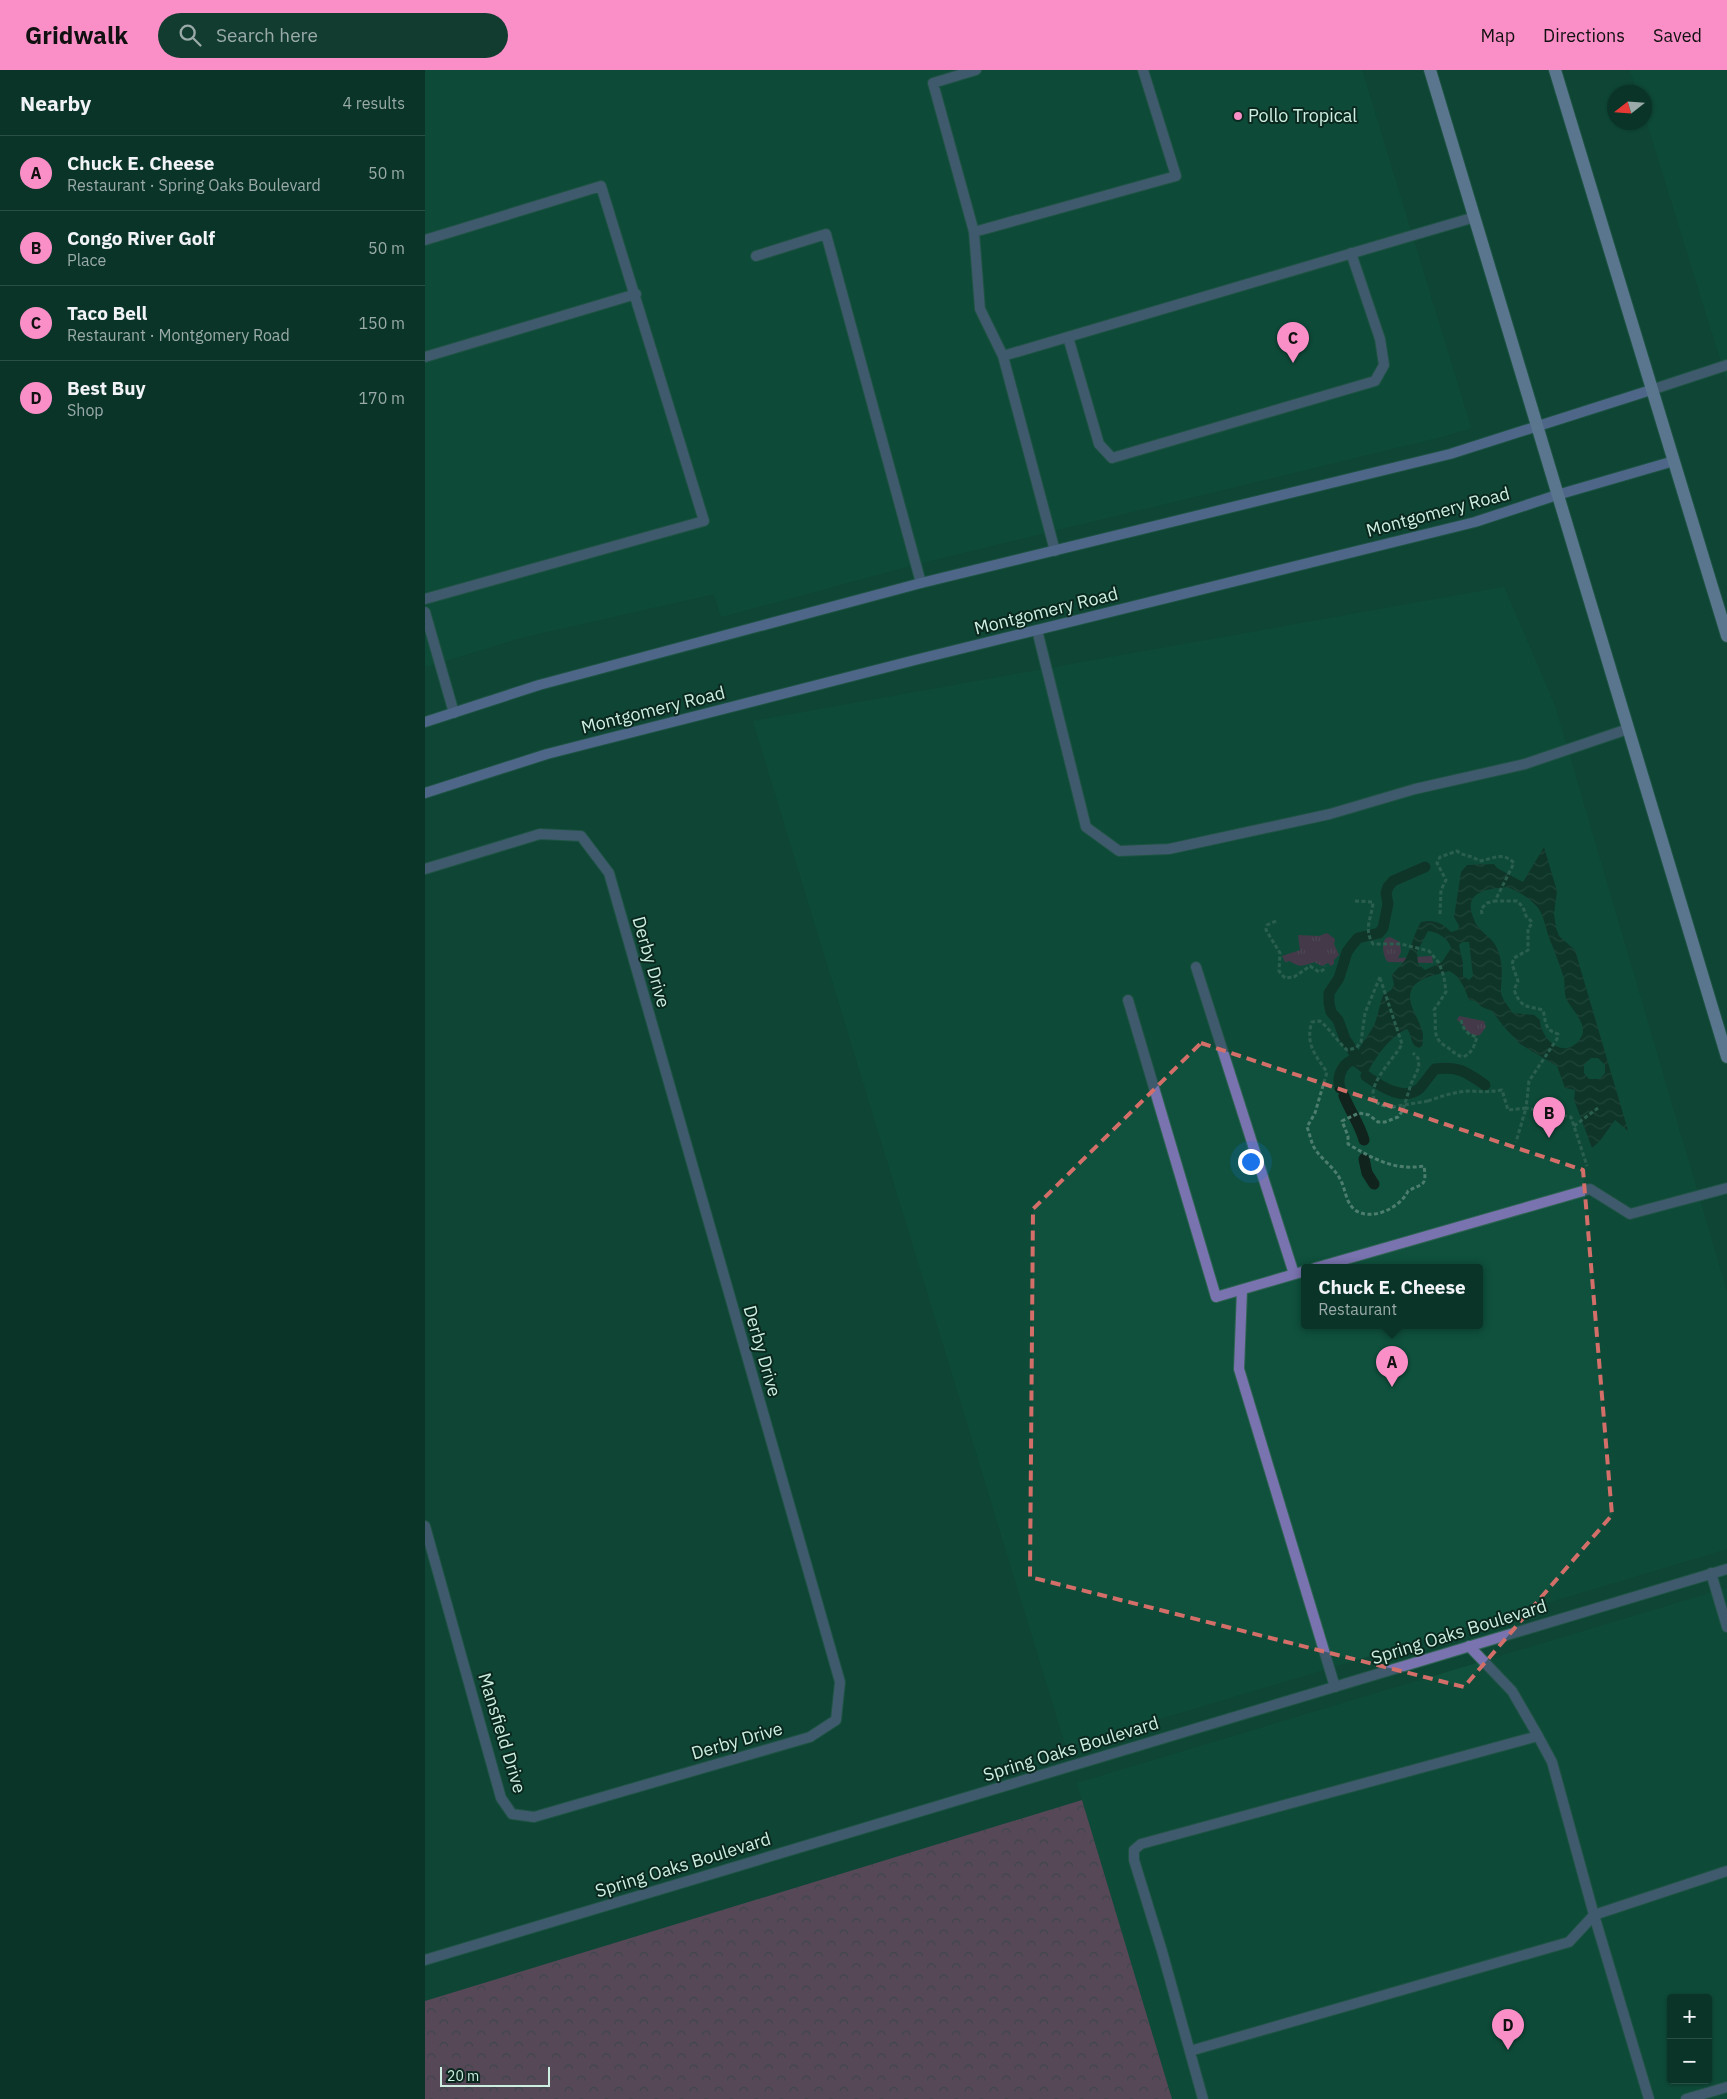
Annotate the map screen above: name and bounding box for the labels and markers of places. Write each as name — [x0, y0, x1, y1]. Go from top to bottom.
place label: Pollo Tropical — [1248, 104, 1357, 127]
marker: Pollo Tropical — [1232, 110, 1244, 122]
pin: C — [1277, 322, 1309, 363]
pin: B — [1533, 1097, 1565, 1138]
pin: A — [1376, 1346, 1408, 1387]
pin: D — [1492, 2009, 1524, 2050]

